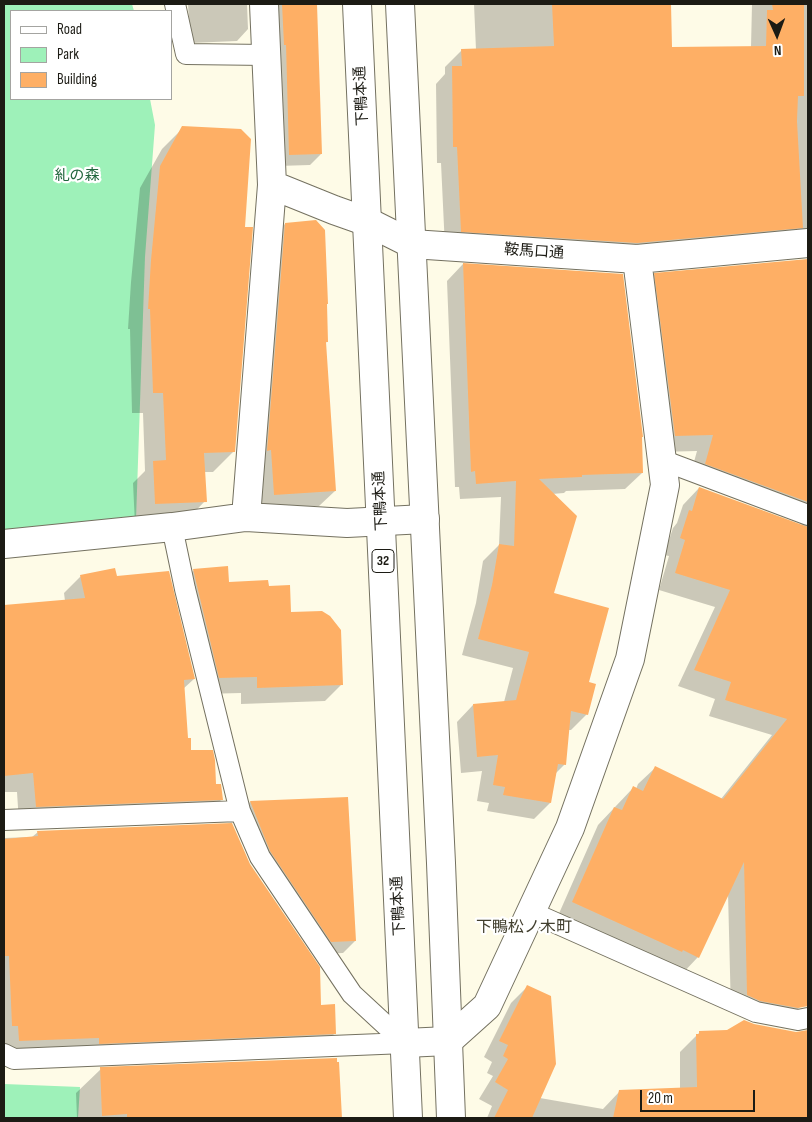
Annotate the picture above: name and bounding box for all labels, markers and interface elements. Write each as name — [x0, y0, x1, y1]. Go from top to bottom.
legend — [10, 10, 172, 100]
north arrow — [752, 10, 802, 60]
text: Road — [57, 20, 82, 39]
text: N — [774, 42, 782, 59]
text: Park — [57, 45, 79, 64]
street label: 下鴨本通 — [351, 66, 373, 126]
text: Building — [57, 70, 97, 89]
park label: 糺の森 — [55, 167, 99, 185]
street label: 鞍馬口通 — [503, 241, 565, 263]
street label: 下鴨本通 — [370, 471, 392, 531]
road number: 32 — [372, 550, 394, 572]
street label: 下鴨本通 — [388, 876, 410, 936]
district label: 下鴨松ノ木町 — [476, 918, 572, 938]
scale bar — [642, 1080, 757, 1112]
text: 20 m — [648, 1089, 673, 1108]

